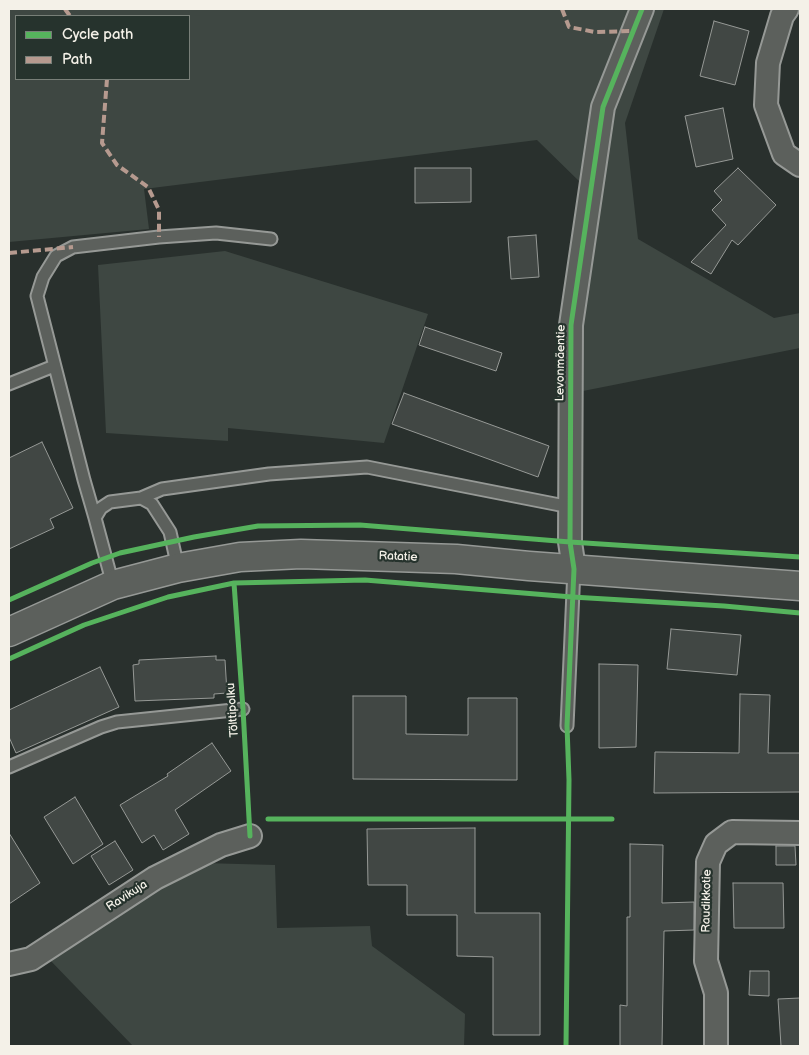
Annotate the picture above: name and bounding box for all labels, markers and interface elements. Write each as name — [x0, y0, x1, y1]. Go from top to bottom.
legend — [15, 15, 190, 80]
text: Cycle path — [62, 25, 133, 44]
text: Path — [62, 50, 92, 69]
street label: Levonmäentie — [553, 324, 569, 402]
street label: Ratatie — [378, 549, 418, 565]
street label: Tölttipolku — [224, 682, 242, 738]
street label: Raudikkotie — [699, 869, 715, 933]
street label: Ravikuja — [104, 877, 150, 915]

